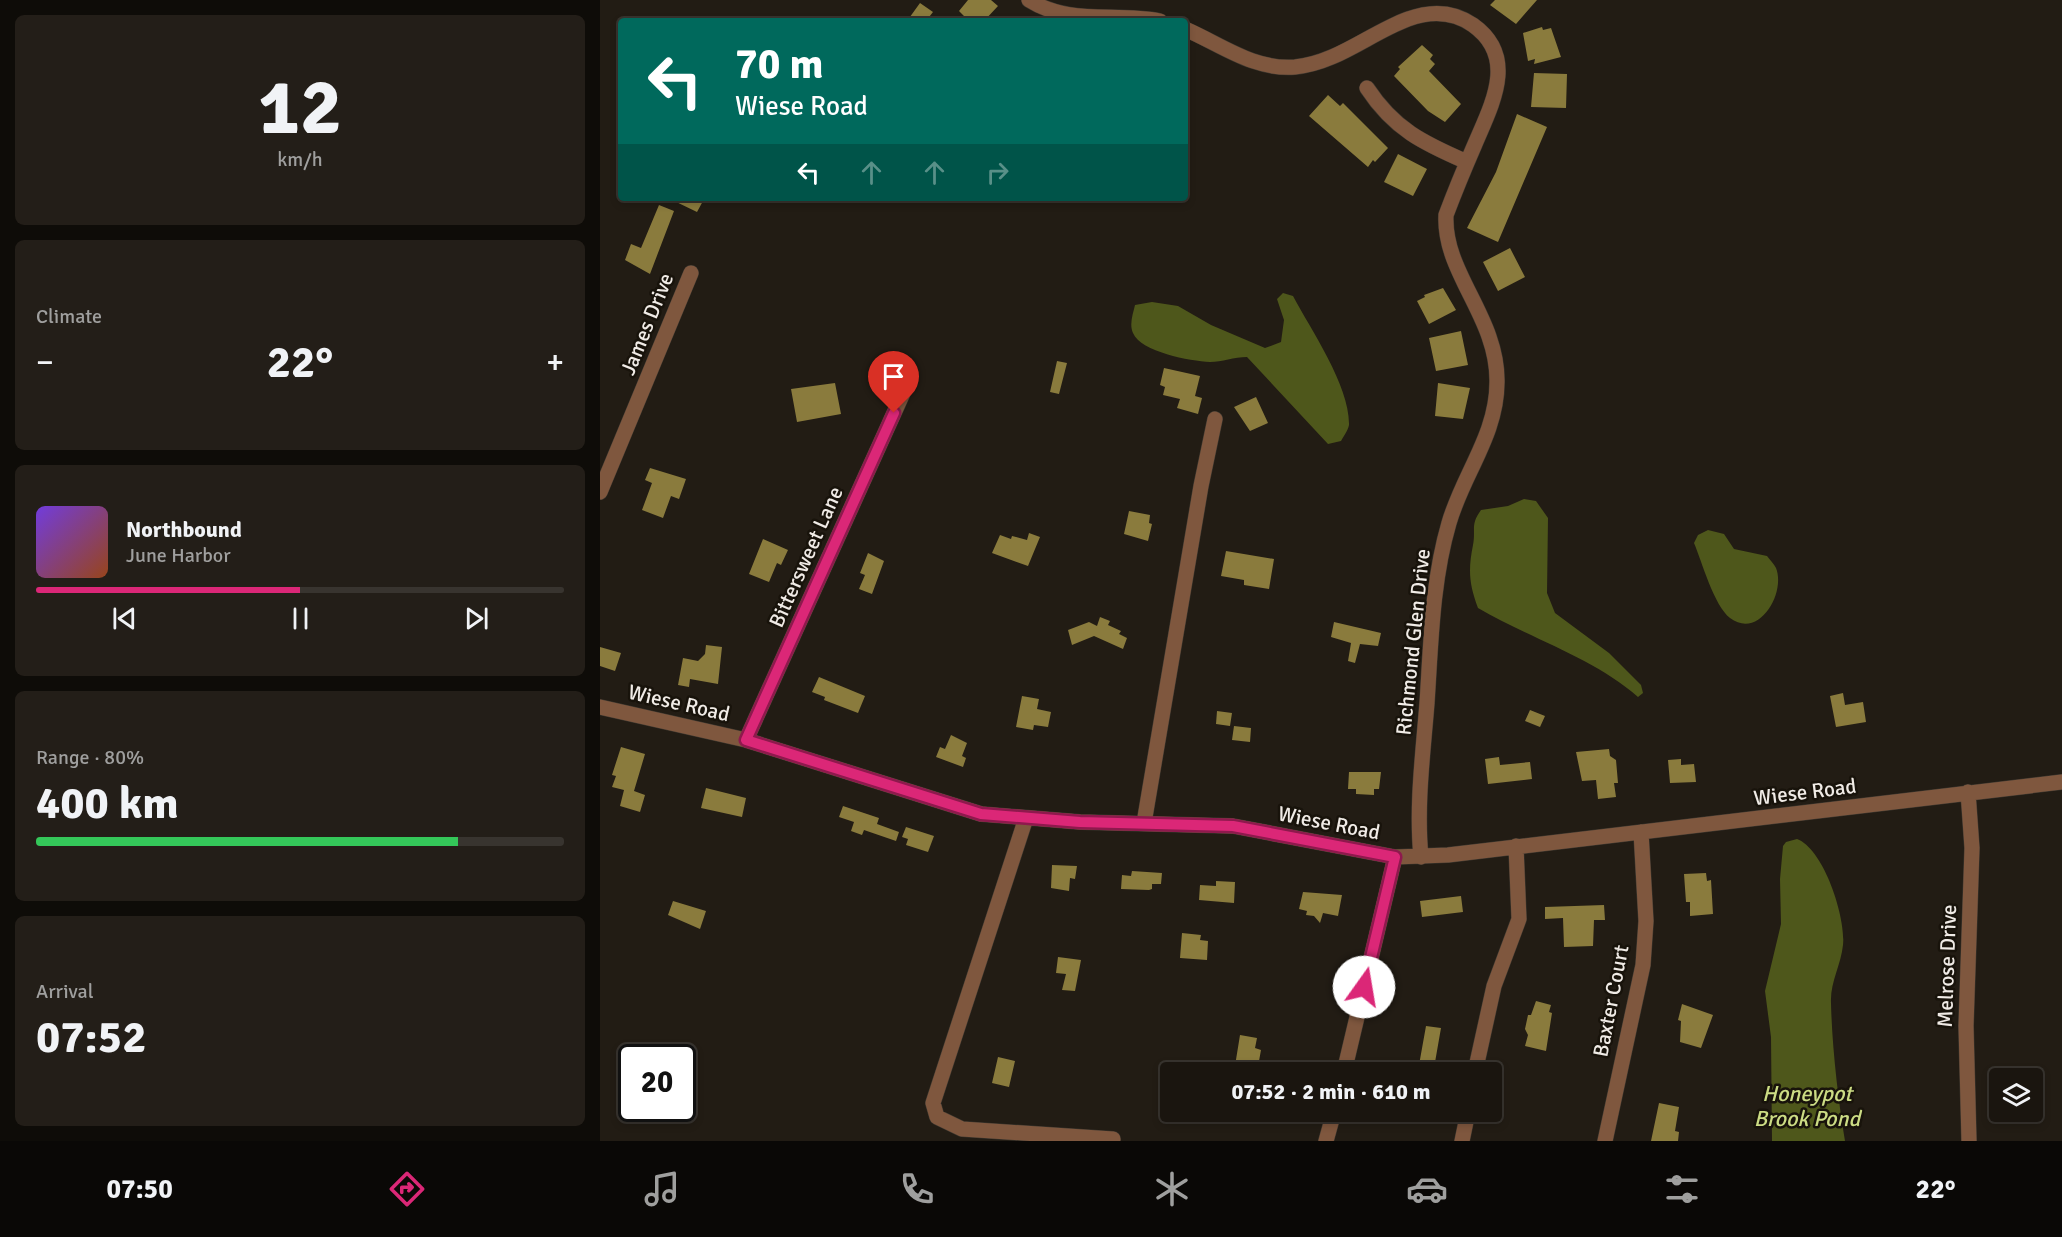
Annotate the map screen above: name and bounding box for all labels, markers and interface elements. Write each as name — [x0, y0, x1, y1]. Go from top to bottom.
text: 70 m — [735, 39, 824, 90]
icon: left — [636, 42, 714, 120]
text: 12 — [258, 60, 342, 156]
text: Wiese Road — [735, 90, 868, 123]
text: km/h — [277, 147, 323, 172]
icon: left — [792, 156, 825, 189]
icon: ahead — [855, 156, 888, 189]
icon: ahead — [918, 156, 951, 189]
icon: right — [981, 156, 1014, 189]
street label: James Drive — [615, 269, 679, 379]
text: Climate — [36, 304, 102, 329]
text: 22° — [267, 335, 333, 390]
text: − — [36, 342, 54, 383]
text: + — [546, 342, 564, 383]
pin — [868, 351, 919, 413]
icon: arrive — [877, 360, 910, 393]
street label: Bittersweet Lane — [763, 483, 849, 631]
text: Northbound — [126, 516, 242, 543]
text: June Harbor — [126, 543, 231, 568]
street label: Richmond Glen Drive — [1390, 547, 1436, 737]
icon: previous — [108, 602, 141, 635]
icon: pause — [284, 602, 317, 635]
icon: next — [460, 602, 493, 635]
street label: Wiese Road — [626, 679, 732, 727]
text: Range · 80% — [36, 745, 144, 770]
street label: Wiese Road — [1752, 773, 1858, 811]
text: 400 km — [36, 776, 179, 831]
street label: Wiese Road — [1276, 800, 1382, 846]
street label: Melrose Drive — [1932, 904, 1962, 1028]
street label: Baxter Court — [1587, 943, 1635, 1059]
position arrow — [1332, 955, 1396, 1019]
text: Arrival — [36, 979, 94, 1004]
text: 07:52 — [36, 1010, 146, 1065]
speed limit sign: 20 — [618, 1044, 696, 1122]
map controls — [1989, 1068, 2043, 1122]
button: layers — [1989, 1068, 2043, 1122]
text: 07:52 · 2 min · 610 m — [1231, 1078, 1431, 1105]
water label: Honeypot Brook Pond — [1754, 1080, 1863, 1132]
icon: directions — [386, 1168, 428, 1210]
icon: music — [641, 1168, 683, 1210]
icon: phone — [896, 1168, 938, 1210]
icon: climate — [1151, 1168, 1193, 1210]
icon: car — [1406, 1168, 1448, 1210]
icon: filters — [1661, 1168, 1703, 1210]
text: 07:50 — [106, 1173, 173, 1206]
text: 22° — [1916, 1173, 1956, 1206]

